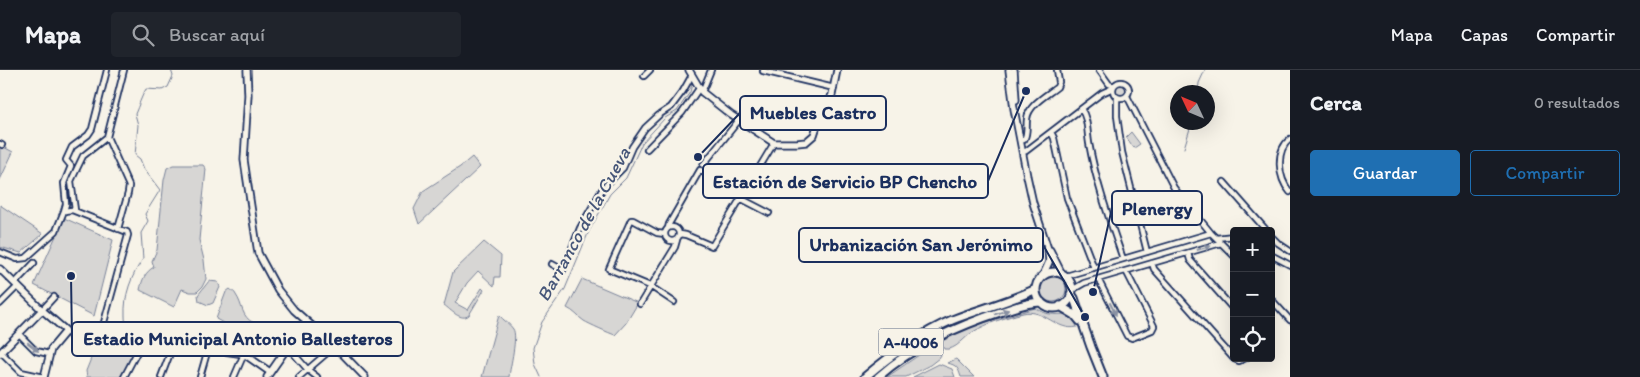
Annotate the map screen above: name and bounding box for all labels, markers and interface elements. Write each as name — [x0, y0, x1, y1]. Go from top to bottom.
search box — [111, 12, 461, 57]
text: Mapa — [25, 20, 81, 49]
icon: search — [129, 21, 157, 49]
text: Buscar aquí — [169, 23, 265, 46]
text: Mapa — [1391, 24, 1433, 46]
text: Capas — [1461, 24, 1508, 46]
text: Compartir — [1536, 24, 1615, 46]
north arrow — [1170, 85, 1215, 130]
text: Cerca — [1310, 90, 1362, 115]
text: 0 resultados — [1534, 93, 1620, 112]
callout: Muebles Castro — [740, 96, 886, 130]
text: Muebles Castro — [750, 101, 877, 124]
water label: Barranco de la Cueva — [532, 143, 636, 305]
button: Guardar — [1310, 150, 1460, 196]
button: Compartir — [1470, 150, 1620, 196]
callout: Estación de Servicio BP Chencho — [703, 164, 988, 198]
text: Estación de Servicio BP Chencho — [713, 170, 977, 193]
callout: Plenergy — [1112, 191, 1202, 225]
text: Plenergy — [1122, 197, 1192, 220]
map controls — [1230, 227, 1275, 362]
button: + — [1230, 227, 1275, 272]
callout: Urbanización San Jerónimo — [799, 228, 1043, 262]
text: Urbanización San Jerónimo — [809, 233, 1033, 256]
one-way arrow — [1197, 243, 1212, 251]
button: − — [1230, 272, 1275, 317]
one-way arrow — [1109, 301, 1117, 316]
one-way arrow — [995, 307, 1010, 315]
button: locate — [1230, 317, 1275, 362]
callout: Estadio Municipal Antonio Ballesteros — [72, 322, 403, 356]
text: Estadio Municipal Antonio Ballesteros — [83, 327, 393, 350]
road number: A-4006 — [878, 328, 944, 356]
one-way arrow — [26, 341, 39, 352]

